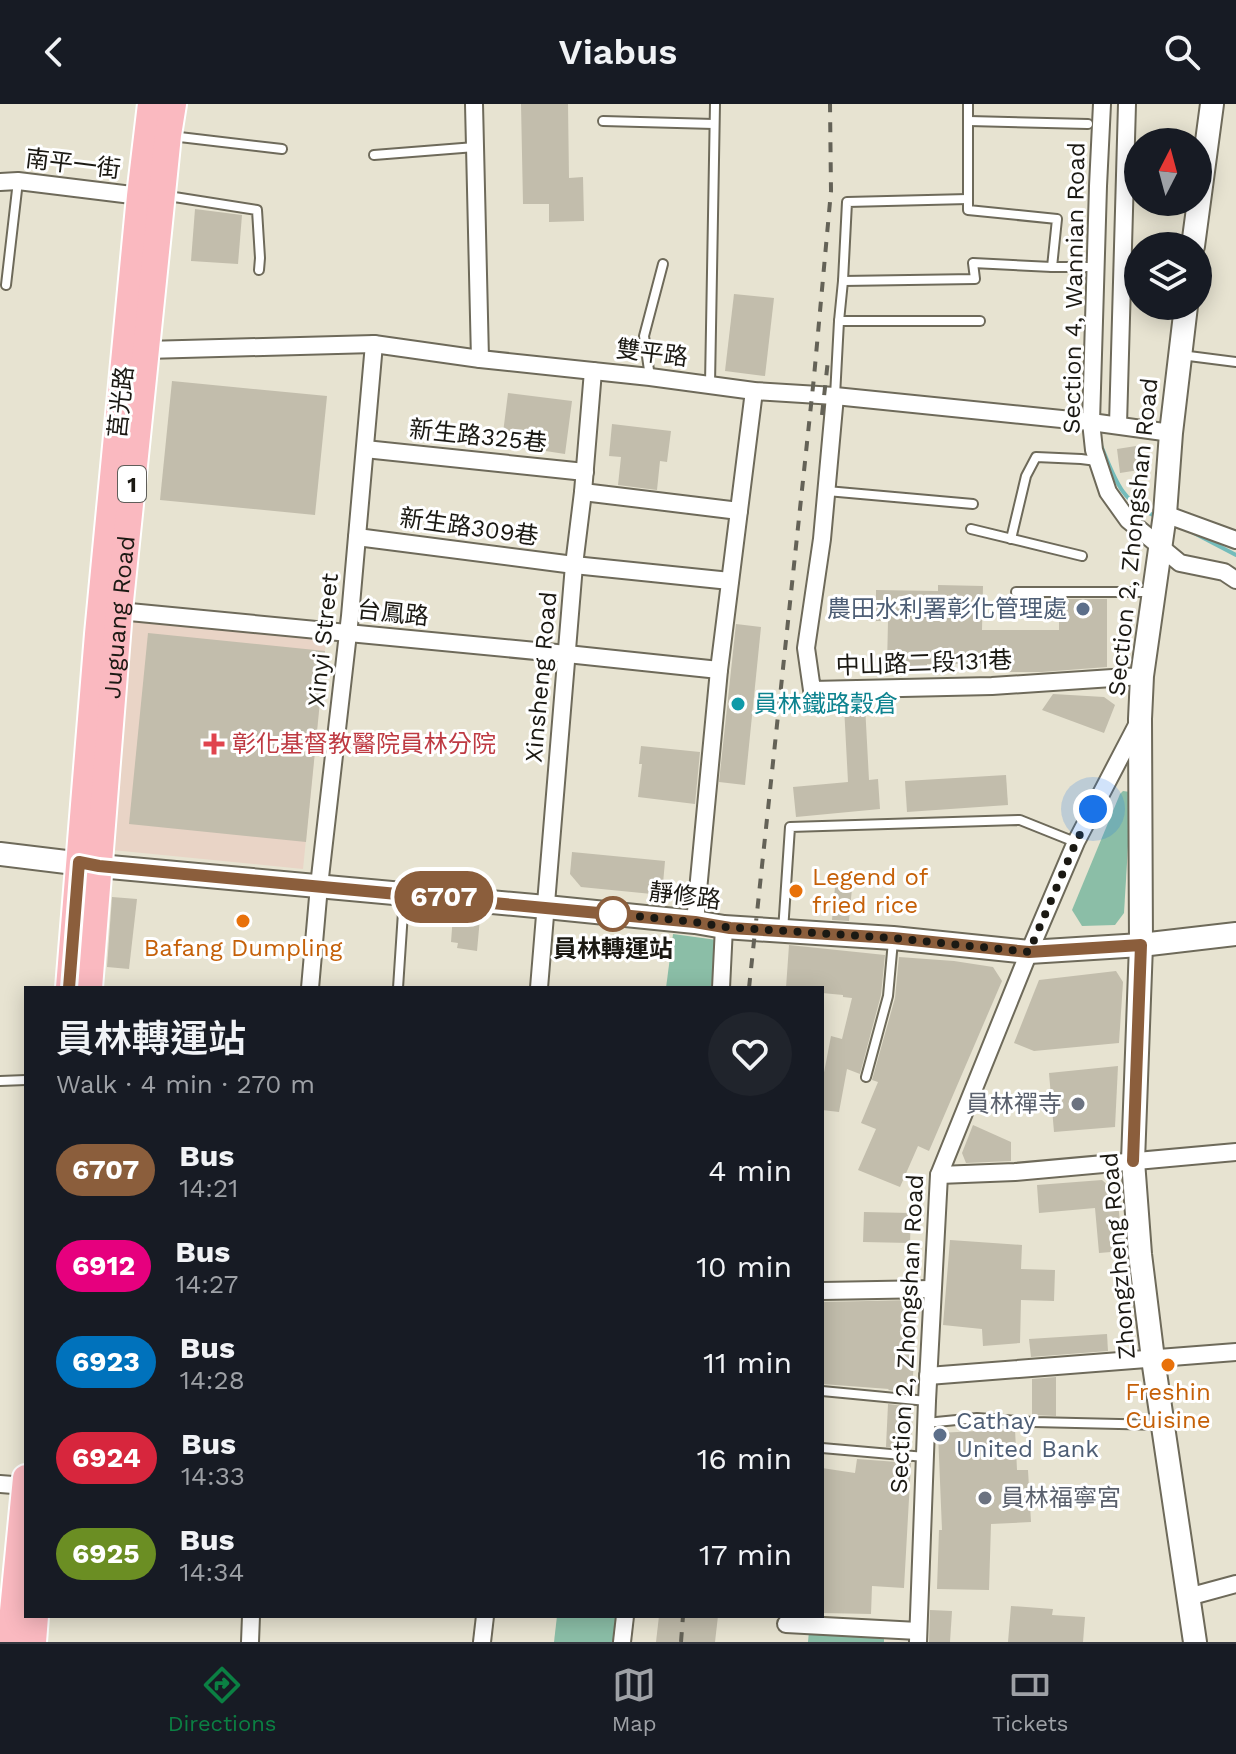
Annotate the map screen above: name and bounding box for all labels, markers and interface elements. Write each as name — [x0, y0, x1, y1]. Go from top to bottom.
icon: back — [32, 30, 76, 74]
icon: search — [1160, 30, 1204, 74]
text: Viabus — [559, 31, 677, 73]
north arrow — [1124, 128, 1212, 216]
map controls — [1124, 128, 1212, 320]
street label: Section 4, Wannian Road — [1057, 142, 1091, 434]
street label: 南平一街 — [24, 144, 122, 184]
button: layers — [1124, 232, 1212, 320]
street label: 雙平路 — [615, 335, 689, 371]
street label: 莒光路 — [103, 365, 139, 439]
street label: Section 2, Zhongshan Road — [1102, 376, 1164, 698]
street label: 新生路325巷 — [408, 415, 548, 457]
road number: 1 — [118, 466, 146, 502]
street label: 新生路309巷 — [398, 503, 540, 551]
street label: Juguang Road — [98, 534, 141, 700]
street label: Xinyi Street — [302, 572, 344, 708]
street label: Xinsheng Road — [520, 590, 562, 764]
street label: 台鳳路 — [356, 595, 430, 631]
place label: 農田水利署彰化管理處 — [827, 595, 1067, 623]
marker: 農田水利署彰化管理處 — [1074, 600, 1092, 618]
street label: 中山路二段131巷 — [835, 646, 1013, 680]
place label: 員林鐵路穀倉 — [754, 690, 898, 718]
marker: 員林鐵路穀倉 — [729, 695, 747, 713]
place label: 彰化基督教醫院員林分院 — [232, 730, 496, 758]
marker: 彰化基督教醫院員林分院 — [203, 733, 225, 755]
your location — [1073, 789, 1113, 829]
place label: Legend of fried rice — [812, 863, 929, 919]
line badge: 6707 — [388, 871, 500, 923]
street label: 靜修路 — [648, 878, 722, 914]
text: 6707 — [410, 880, 478, 913]
marker: Legend of fried rice — [787, 882, 805, 900]
marker: 員林轉運站 — [596, 897, 630, 931]
marker: Bafang Dumpling — [234, 912, 252, 930]
place label: Bafang Dumpling — [144, 934, 343, 962]
place label: 員林轉運站 — [553, 935, 673, 963]
button: heart — [708, 1012, 792, 1096]
text: 員林轉運站 — [56, 1017, 246, 1061]
text: Walk · 4 min · 270 m — [56, 1069, 315, 1099]
place label: 員林禪寺 — [966, 1090, 1062, 1118]
marker: 員林禪寺 — [1069, 1095, 1087, 1113]
text: Bus — [179, 1138, 234, 1173]
street label: Zhongzheng Road — [1095, 1151, 1141, 1361]
text: 6707 — [72, 1153, 139, 1186]
text: 4 min — [708, 1153, 792, 1188]
text: 14:21 — [179, 1173, 238, 1203]
street label: Section 2, Zhongshan Road — [885, 1174, 929, 1494]
text: Bus — [175, 1234, 230, 1269]
text: 6912 — [72, 1249, 135, 1282]
text: 10 min — [696, 1249, 792, 1284]
text: 14:27 — [175, 1269, 238, 1299]
text: Bus — [180, 1330, 235, 1365]
text: 6923 — [72, 1345, 140, 1378]
text: 11 min — [703, 1345, 792, 1380]
marker: Freshin Cuisine — [1159, 1356, 1177, 1374]
text: 14:28 — [180, 1365, 245, 1395]
place label: Freshin Cuisine — [1125, 1378, 1211, 1434]
place label: Cathay United Bank — [956, 1407, 1099, 1463]
text: Bus — [181, 1426, 236, 1461]
marker: Cathay United Bank — [931, 1426, 949, 1444]
text: 6924 — [72, 1441, 141, 1474]
text: 16 min — [697, 1441, 792, 1476]
text: 14:33 — [181, 1461, 245, 1491]
place label: 員林福寧宮 — [1001, 1484, 1121, 1512]
marker: 員林福寧宮 — [976, 1489, 994, 1507]
text: Bus — [180, 1522, 235, 1557]
text: 6925 — [72, 1537, 140, 1570]
text: 17 min — [699, 1537, 792, 1572]
text: 14:34 — [180, 1557, 244, 1587]
tab: Directions — [168, 1663, 276, 1736]
tab: Map — [612, 1663, 657, 1736]
tab: Tickets — [992, 1663, 1068, 1736]

